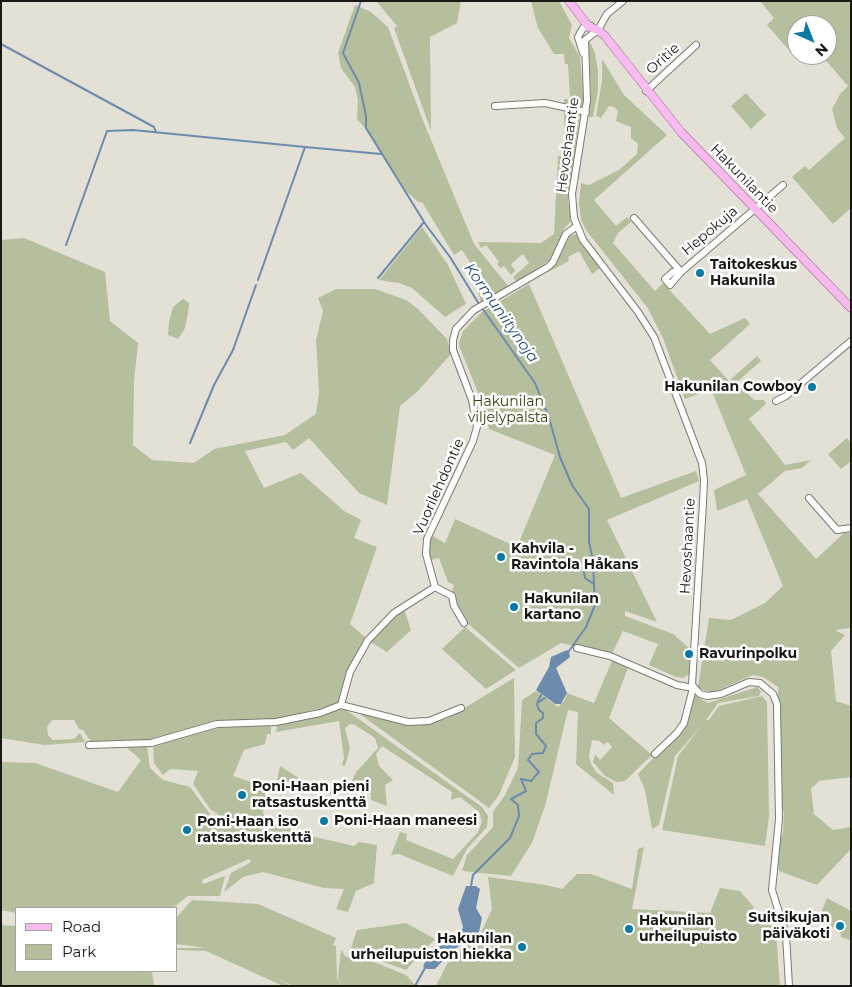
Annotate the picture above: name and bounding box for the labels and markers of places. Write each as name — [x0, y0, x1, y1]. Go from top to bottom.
place label: Taitokeskus Hakunila — [710, 257, 797, 290]
marker: Taitokeskus Hakunila — [694, 267, 706, 279]
place label: Hakunilan Cowboy — [664, 379, 802, 395]
marker: Hakunilan Cowboy — [806, 381, 818, 393]
place label: Kahvila - Ravintola Håkans — [511, 541, 639, 574]
marker: Kahvila - Ravintola Håkans — [495, 551, 507, 563]
place label: Hakunilan kartano — [524, 591, 599, 624]
marker: Hakunilan kartano — [508, 601, 520, 613]
place label: Ravurinpolku — [699, 646, 797, 662]
marker: Ravurinpolku — [683, 648, 695, 660]
place label: Poni-Haan pieni ratsastuskenttä — [252, 779, 369, 812]
marker: Poni-Haan pieni ratsastuskenttä — [236, 789, 248, 801]
place label: Poni-Haan maneesi — [334, 813, 477, 829]
place label: Poni-Haan iso ratsastuskenttä — [197, 814, 312, 846]
marker: Poni-Haan maneesi — [318, 815, 330, 827]
marker: Poni-Haan iso ratsastuskenttä — [181, 824, 193, 836]
place label: Suitsikujan päiväkoti — [748, 910, 830, 942]
place label: Hakunilan urheilupuisto — [639, 913, 737, 946]
marker: Suitsikujan päiväkoti — [834, 920, 846, 932]
marker: Hakunilan urheilupuisto — [623, 923, 635, 935]
place label: Hakunilan urheilupuiston hiekka — [351, 931, 512, 964]
marker: Hakunilan urheilupuiston hiekka — [516, 941, 528, 953]

